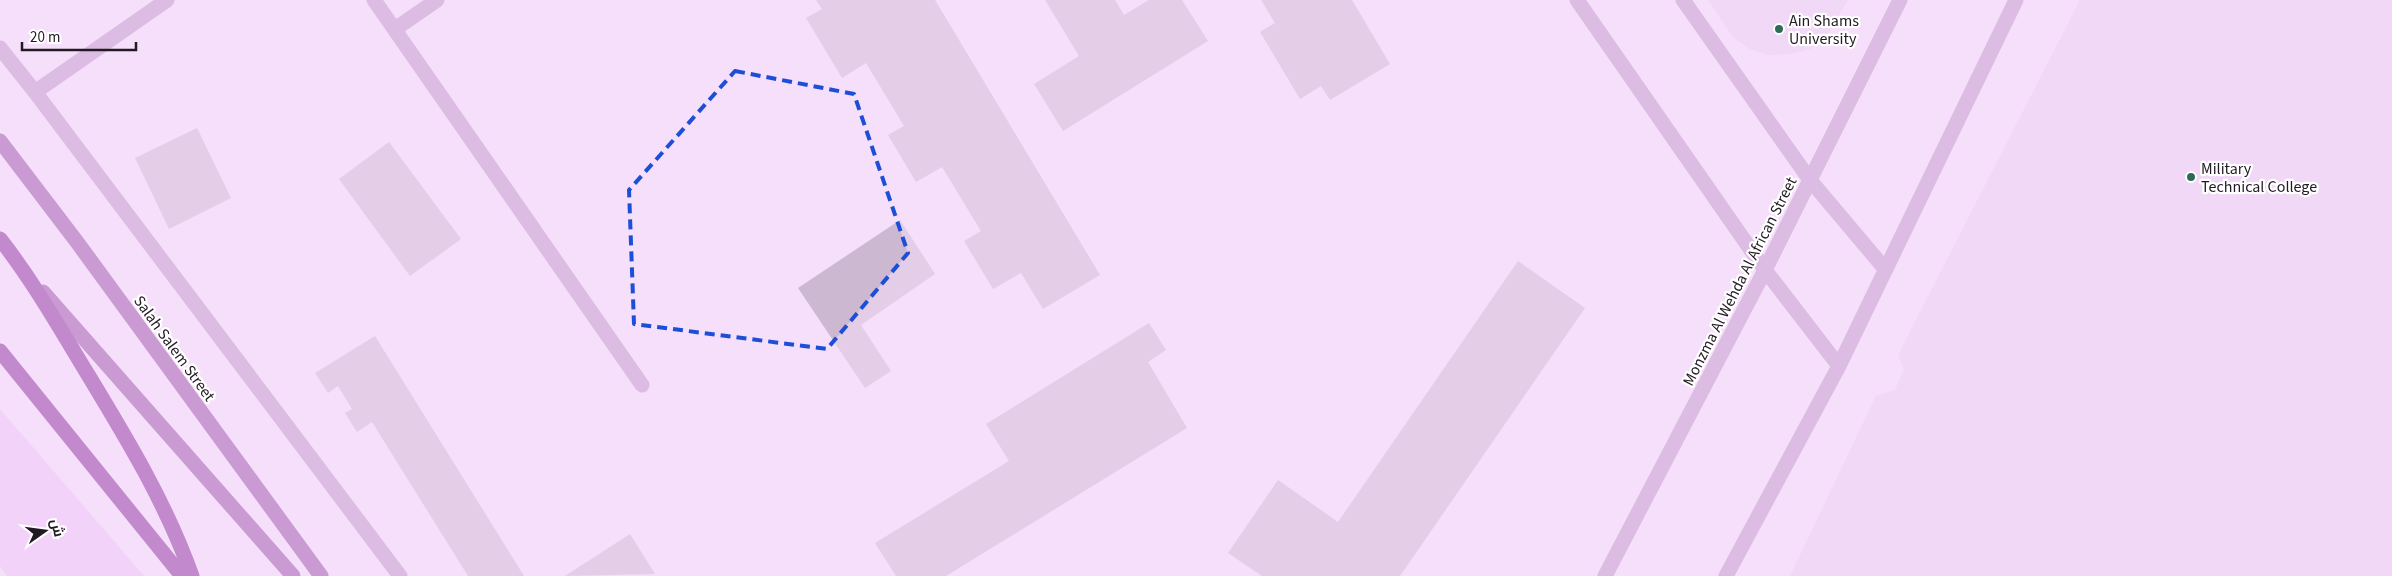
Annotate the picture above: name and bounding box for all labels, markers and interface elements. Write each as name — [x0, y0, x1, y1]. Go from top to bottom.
place label: Ain Shams University — [1789, 10, 1859, 50]
scale bar — [22, 20, 136, 52]
marker: Ain Shams University — [1773, 23, 1785, 35]
text: 20 m — [30, 27, 60, 48]
place label: Military Technical College — [2201, 158, 2317, 198]
marker: Military Technical College — [2185, 171, 2197, 183]
street label: Monzma Al Wehda Al African Street — [1678, 173, 1803, 390]
street label: Salah Salem Street — [128, 291, 220, 406]
north arrow — [20, 506, 70, 556]
text: ش — [45, 517, 69, 539]

